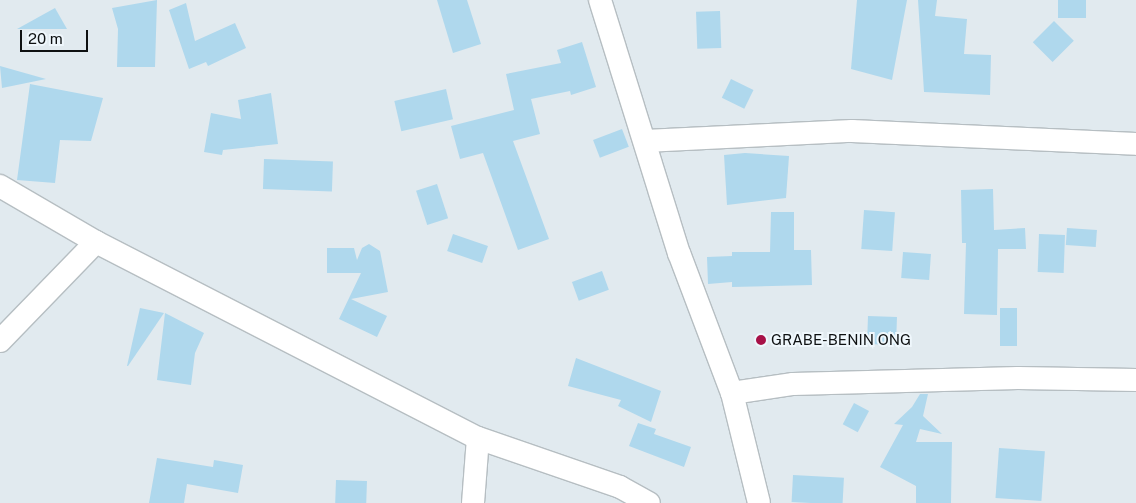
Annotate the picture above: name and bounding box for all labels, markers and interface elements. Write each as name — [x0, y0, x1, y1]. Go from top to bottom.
scale bar — [22, 20, 90, 52]
text: 20 m — [28, 30, 63, 47]
place label: GRABE-BENIN ONG — [771, 331, 911, 349]
marker: GRABE-BENIN ONG — [755, 334, 767, 346]

